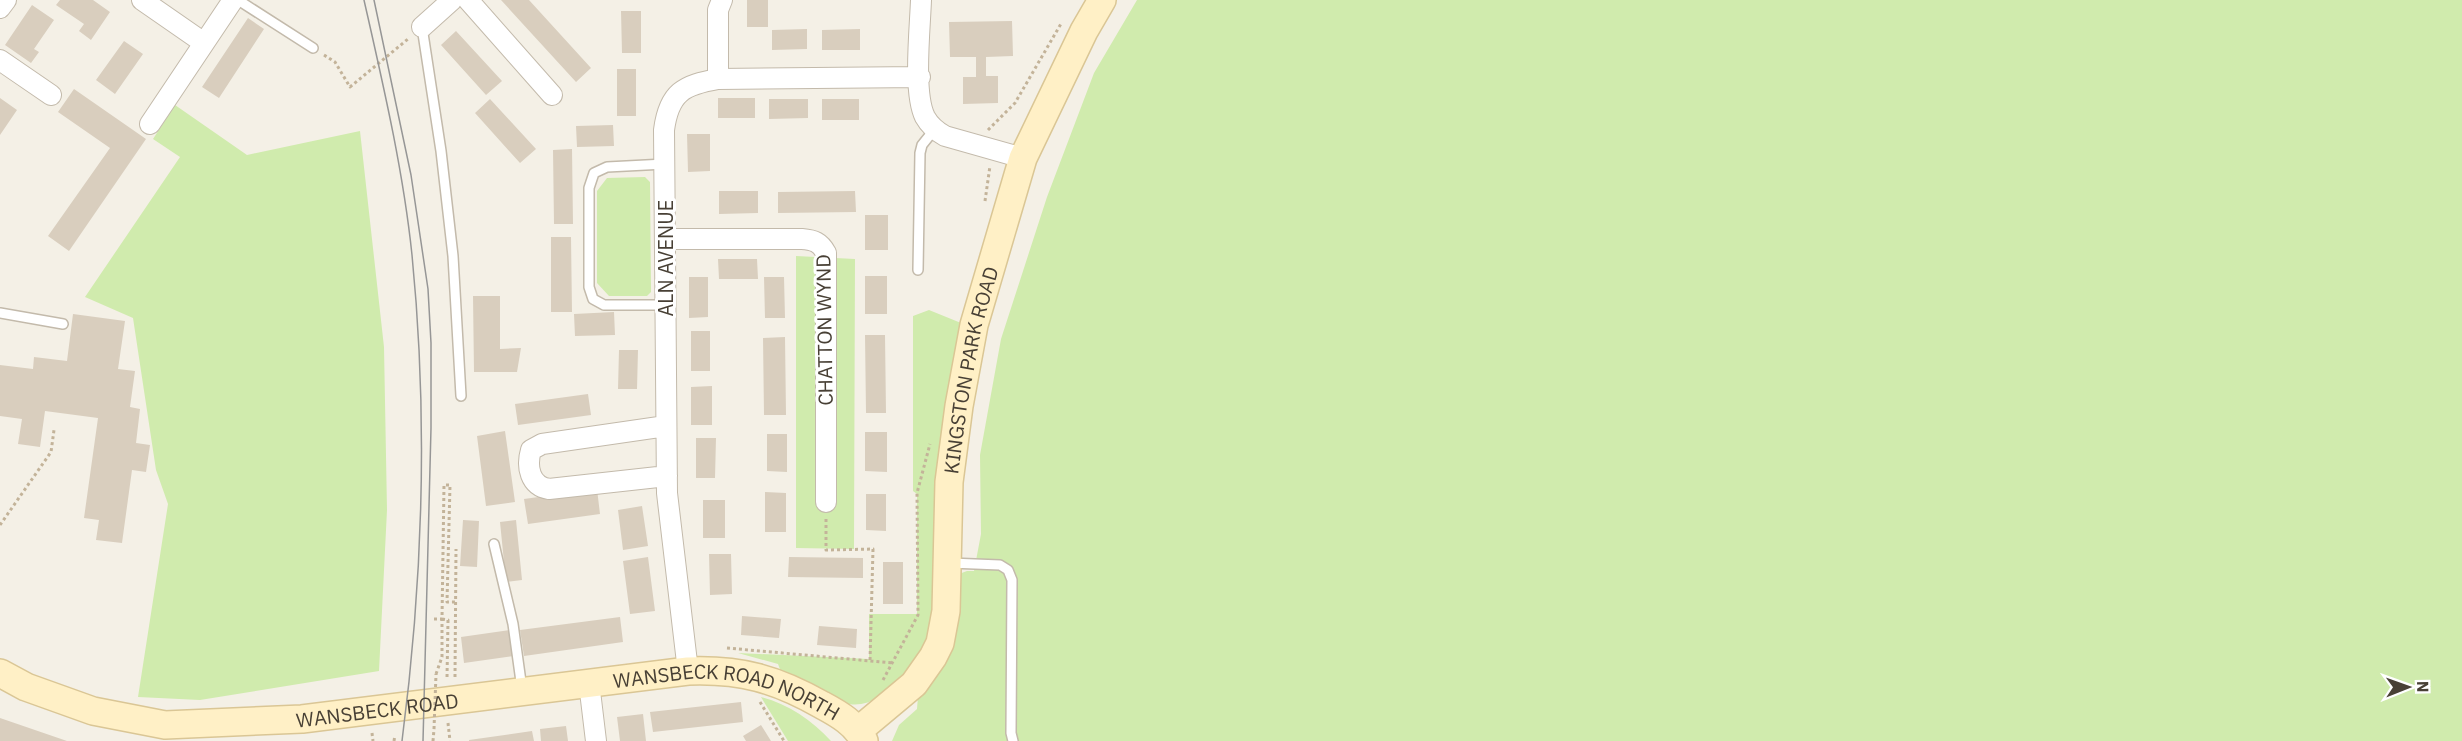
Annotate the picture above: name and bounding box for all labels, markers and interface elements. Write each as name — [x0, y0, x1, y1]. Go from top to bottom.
street label: ALN AVENUE — [652, 200, 679, 316]
street label: CHATTON WYND — [809, 254, 839, 406]
street label: KINGSTON PARK ROAD — [937, 263, 1004, 475]
street label: WANSBECK ROAD NORTH — [611, 657, 845, 726]
north arrow — [2378, 657, 2438, 717]
text: N — [2413, 681, 2433, 693]
street label: WANSBECK ROAD — [294, 686, 460, 733]

